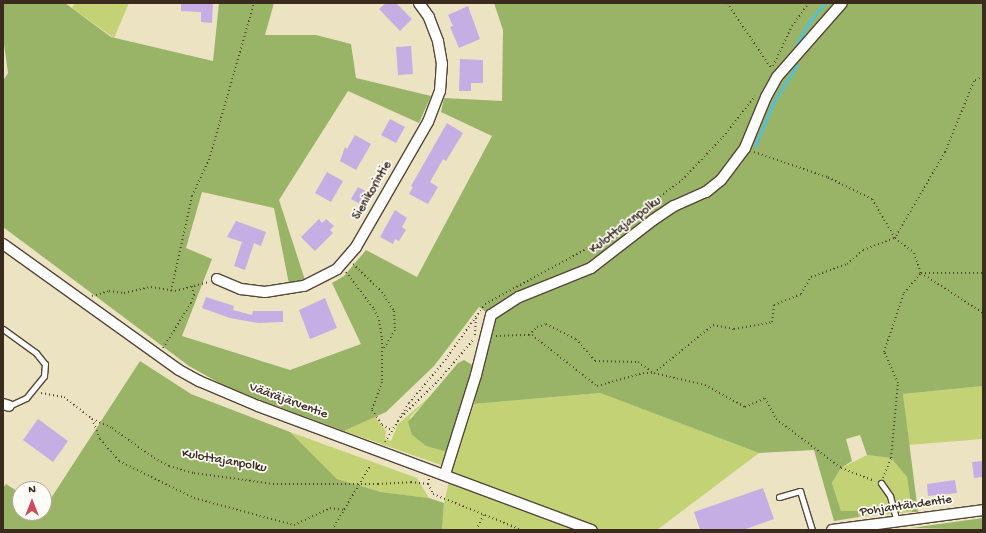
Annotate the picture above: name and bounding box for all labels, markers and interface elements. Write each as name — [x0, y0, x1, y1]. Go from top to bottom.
street label: Sienikorintie — [350, 159, 396, 223]
street label: Kulottajanpolku — [587, 194, 665, 258]
street label: Vääräjärventie — [247, 381, 329, 423]
street label: Kulottajanpolku — [180, 447, 268, 477]
north arrow — [12, 481, 52, 521]
text: N — [28, 484, 36, 496]
street label: Pohjantähdentie — [859, 493, 953, 521]

